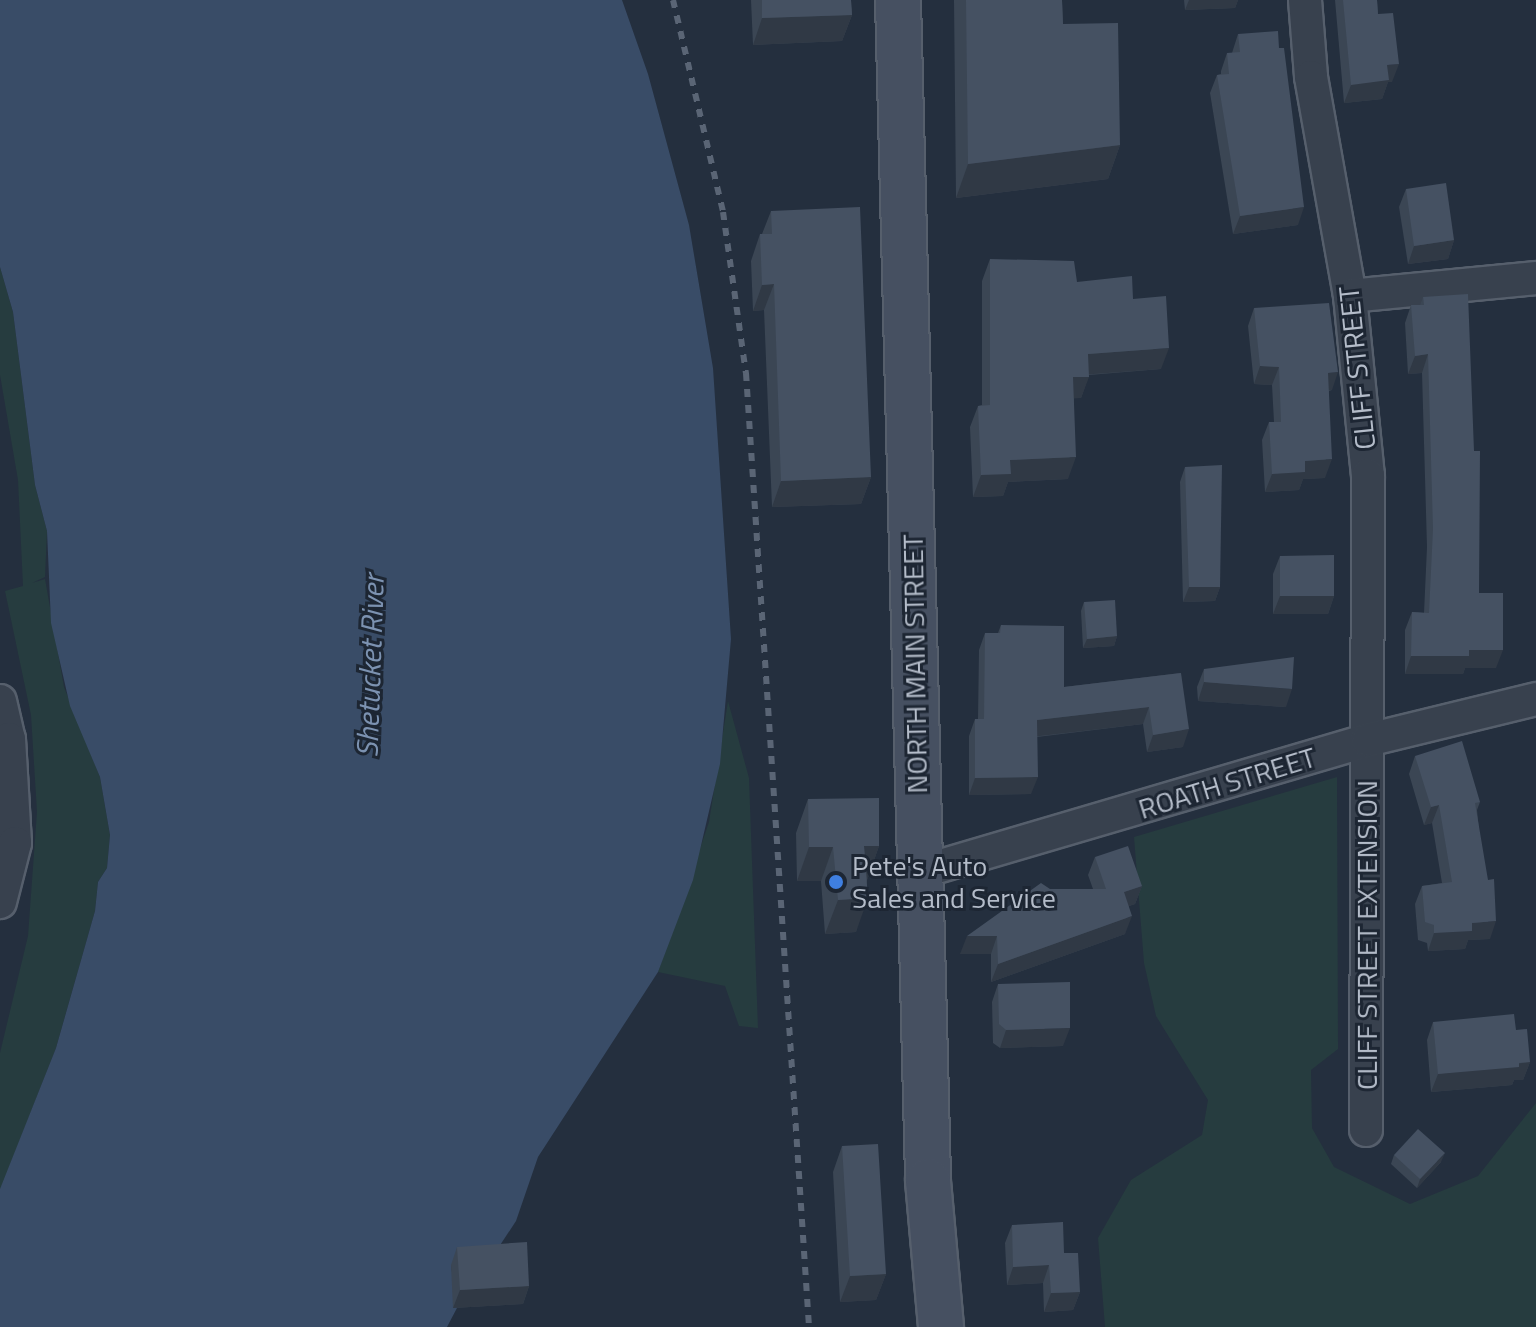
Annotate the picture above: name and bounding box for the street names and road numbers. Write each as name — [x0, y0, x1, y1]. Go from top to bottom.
street label: CLIFF STREET — [1332, 285, 1382, 451]
street label: NORTH MAIN STREET — [896, 534, 934, 794]
street label: ROATH STREET — [1134, 740, 1320, 826]
street label: CLIFF STREET EXTENSION — [1350, 780, 1384, 1090]

